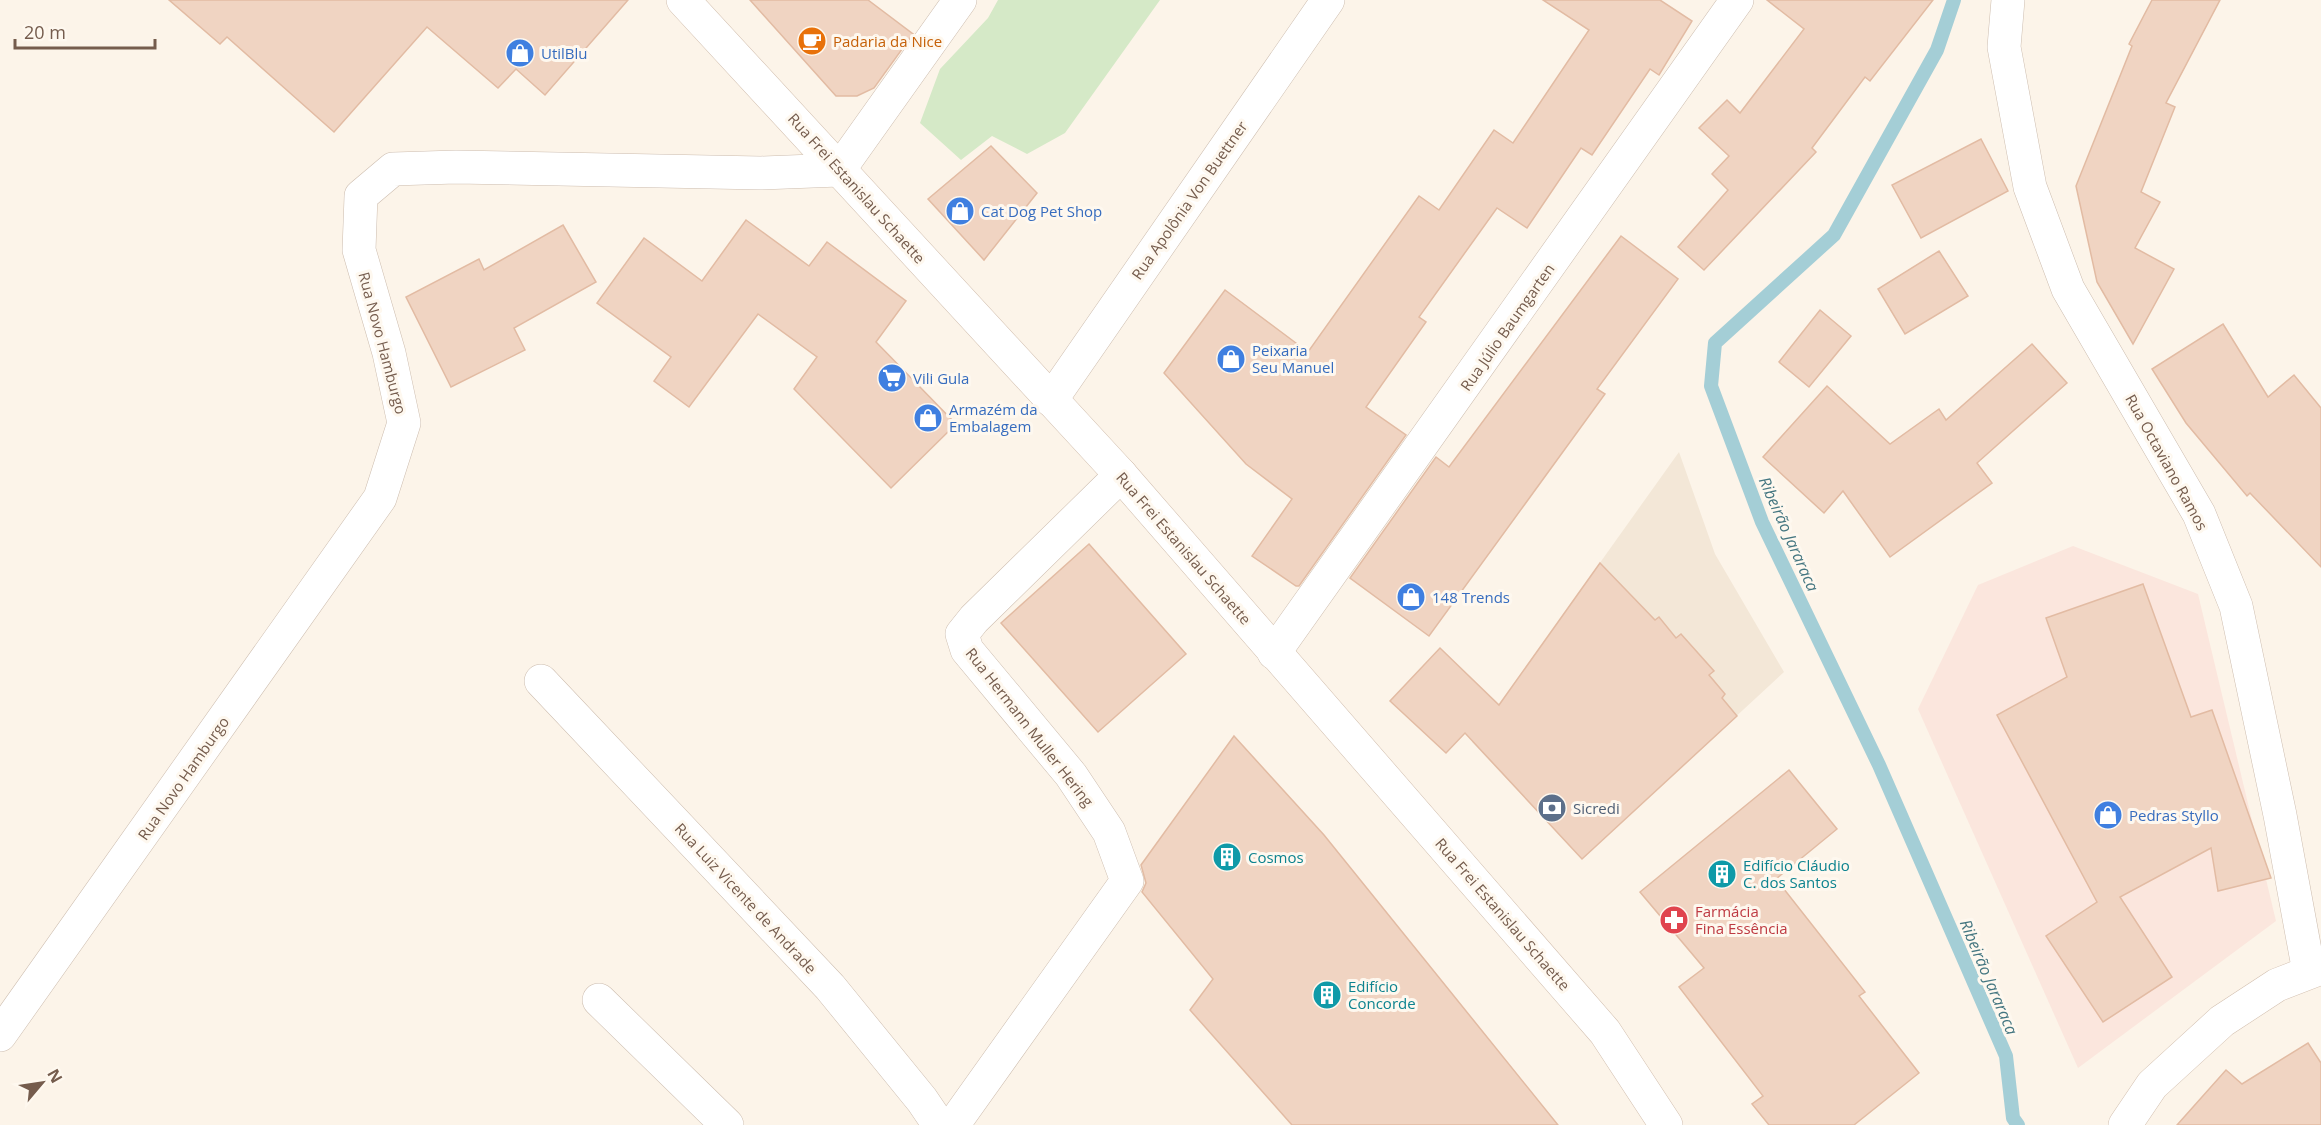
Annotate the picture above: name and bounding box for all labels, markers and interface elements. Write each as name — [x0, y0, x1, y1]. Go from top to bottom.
scale bar — [15, 12, 154, 50]
text: 20 m — [24, 20, 66, 44]
cafe icon: Padaria da Nice — [796, 25, 828, 57]
place label: Padaria da Nice — [833, 31, 942, 51]
shop icon: UtilBlu — [504, 37, 536, 69]
place label: UtilBlu — [541, 43, 588, 63]
street label: Rua Frei Estanislau Schaette — [784, 109, 930, 267]
street label: Rua Apolônia Von Buettner — [1127, 117, 1251, 283]
shop icon: Cat Dog Pet Shop — [944, 195, 976, 227]
place label: Cat Dog Pet Shop — [981, 201, 1102, 221]
street label: Rua Júlio Baumgarten — [1455, 259, 1559, 395]
street label: Rua Novo Hamburgo — [354, 270, 412, 416]
place label: Peixaria Seu Manuel — [1252, 340, 1334, 377]
shop icon: Peixaria Seu Manuel — [1215, 343, 1247, 375]
supermarket icon: Vili Gula — [876, 362, 908, 394]
place label: Vili Gula — [913, 368, 969, 388]
street label: Rua Octaviano Ramos — [2121, 390, 2213, 534]
place label: Armazém da Embalagem — [949, 399, 1038, 436]
shop icon: Armazém da Embalagem — [912, 402, 944, 434]
street label: Rua Frei Estanislau Schaette — [1112, 468, 1256, 628]
water label: Ribeirão Jararaca — [1754, 473, 1824, 595]
shop icon: 148 Trends — [1395, 581, 1427, 613]
place label: 148 Trends — [1432, 587, 1510, 607]
street label: Rua Hermann Muller Hering — [962, 644, 1098, 810]
street label: Rua Novo Hamburgo — [133, 712, 233, 844]
bank icon: Sicredi — [1536, 792, 1568, 824]
place label: Sicredi — [1573, 798, 1620, 818]
shop icon: Pedras Styllo — [2092, 799, 2124, 831]
place label: Pedras Styllo — [2129, 805, 2219, 825]
street label: Rua Luiz Vicente de Andrade — [671, 818, 821, 978]
street label: Rua Frei Estanislau Schaette — [1431, 834, 1575, 994]
building icon: Cosmos — [1211, 841, 1243, 873]
place label: Cosmos — [1248, 847, 1304, 867]
place label: Edifício Cláudio C. dos Santos — [1743, 855, 1850, 892]
building icon: Edifício Cláudio C. dos Santos — [1706, 858, 1738, 890]
place label: Farmácia Fina Essência — [1695, 901, 1788, 938]
pharmacy icon: Farmácia Fina Essência — [1658, 904, 1690, 936]
water label: Ribeirão Jararaca — [1955, 916, 2023, 1038]
place label: Edifício Concorde — [1348, 976, 1416, 1013]
building icon: Edifício Concorde — [1311, 979, 1343, 1011]
north arrow — [12, 1053, 72, 1113]
text: N — [42, 1065, 68, 1087]

